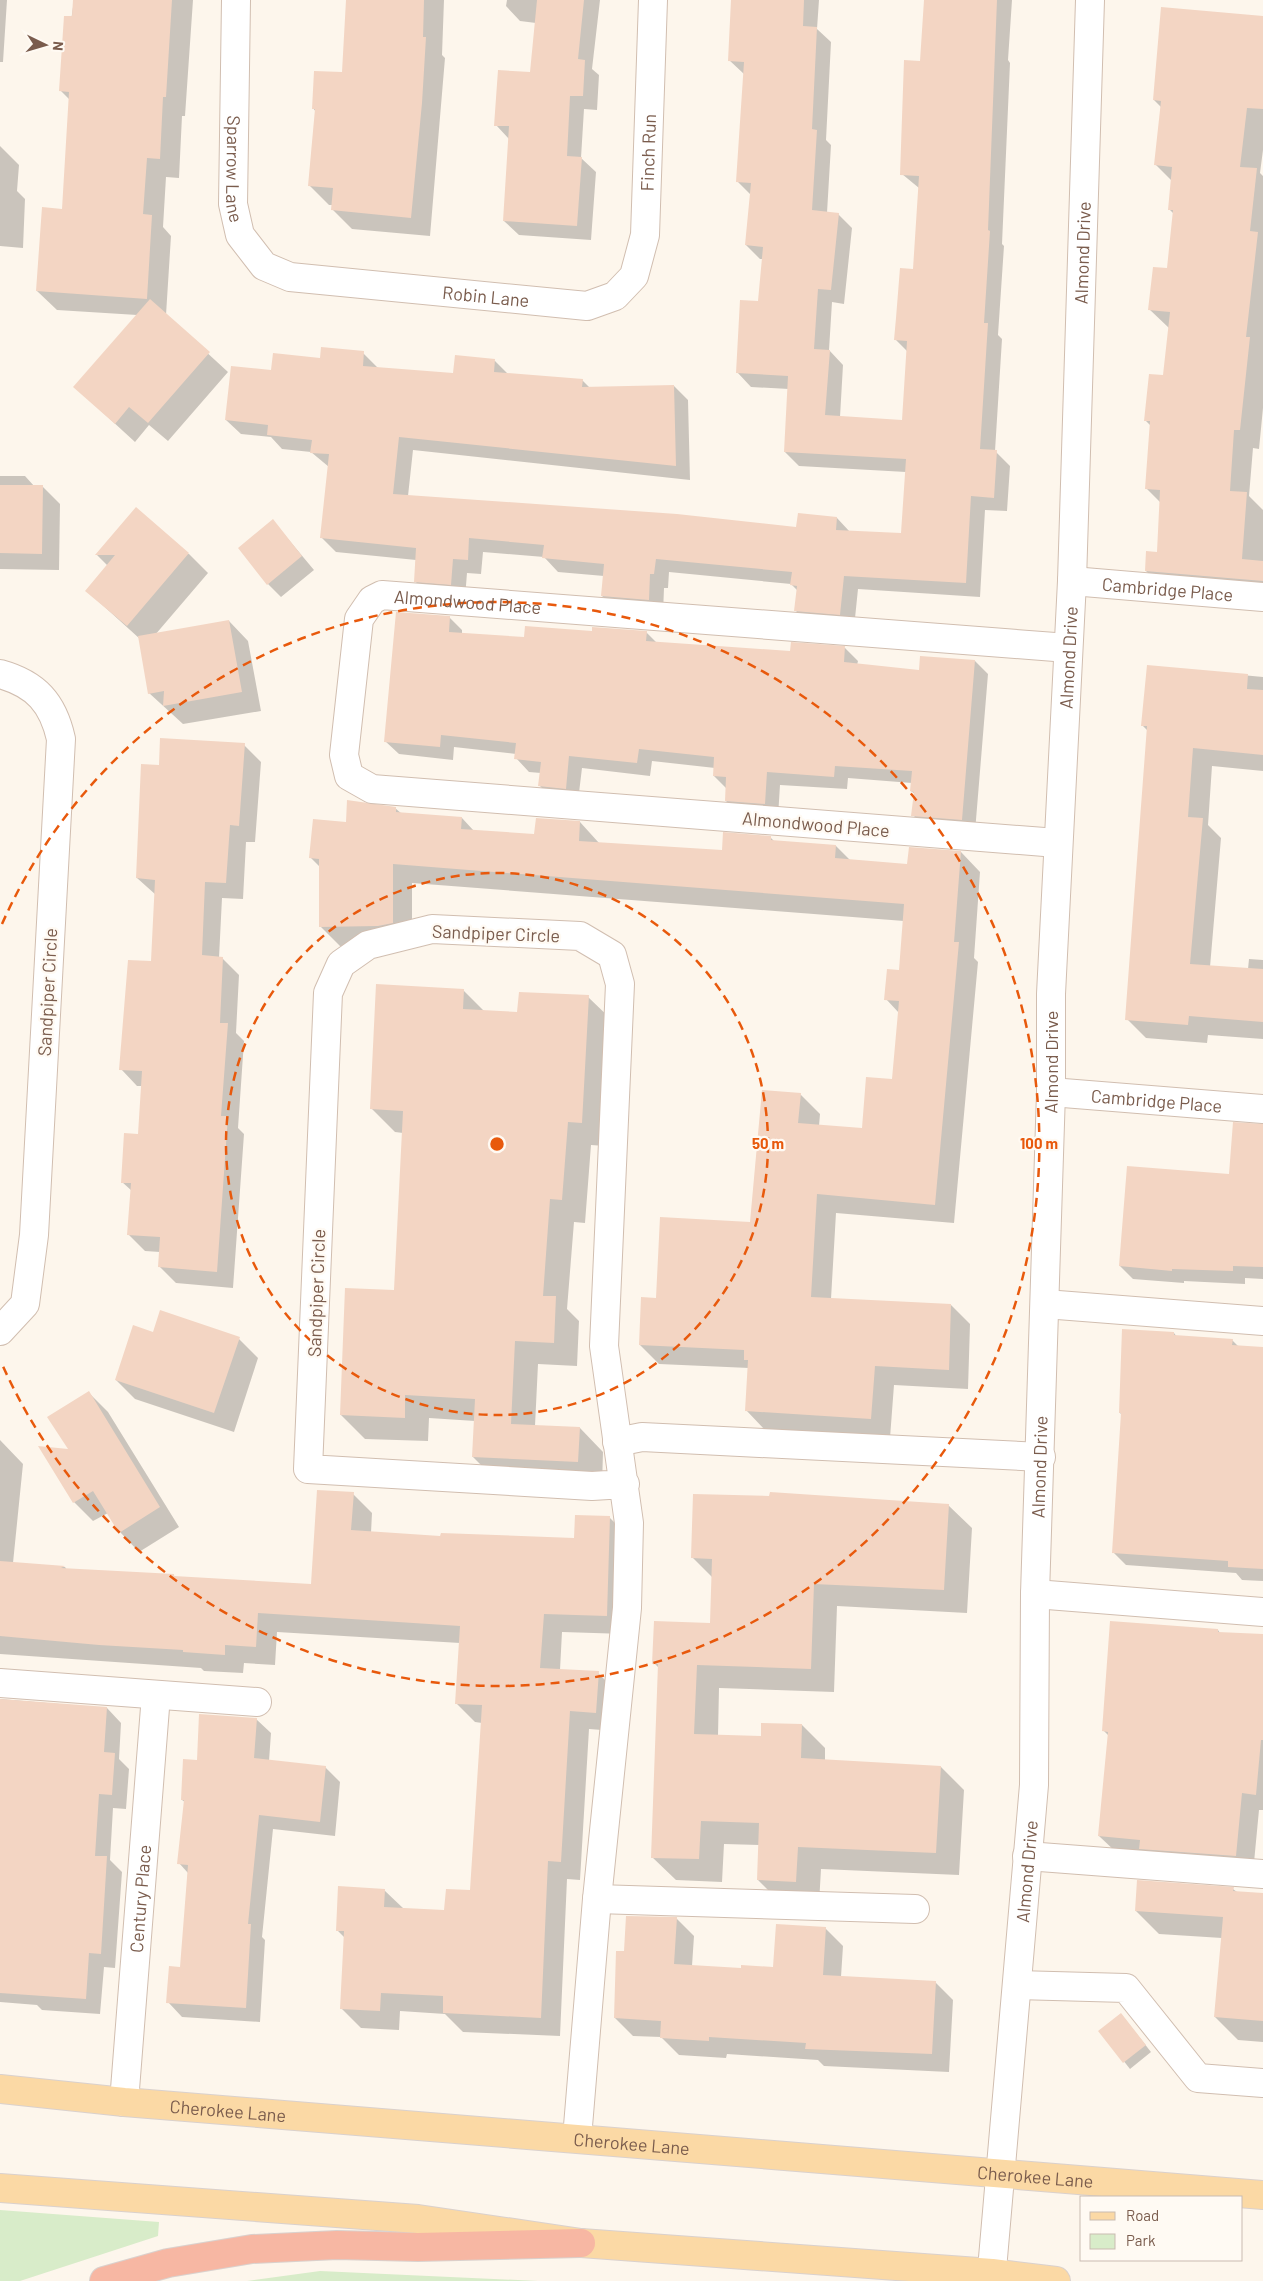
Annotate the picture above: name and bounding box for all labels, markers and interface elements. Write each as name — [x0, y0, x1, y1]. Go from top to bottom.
north arrow — [20, 20, 70, 70]
text: N — [50, 41, 67, 52]
street label: Finch Run — [635, 113, 660, 192]
street label: Sparrow Lane — [222, 115, 248, 225]
street label: Almond Drive — [1070, 201, 1095, 305]
street label: Robin Lane — [441, 281, 530, 311]
street label: Cambridge Place — [1101, 573, 1234, 605]
street label: Almondwood Place — [393, 585, 542, 618]
street label: Almond Drive — [1055, 606, 1082, 709]
street label: Almondwood Place — [741, 807, 891, 841]
street label: Sandpiper Circle — [432, 920, 560, 946]
street label: Sandpiper Circle — [33, 927, 61, 1057]
street label: Almond Drive — [1039, 1011, 1062, 1114]
street label: Cambridge Place — [1090, 1084, 1223, 1117]
text: 50 m — [752, 1134, 784, 1152]
text: 100 m — [1020, 1134, 1058, 1152]
centre of rings — [488, 1135, 506, 1153]
street label: Sandpiper Circle — [303, 1229, 329, 1357]
street label: Almond Drive — [1026, 1415, 1052, 1519]
street label: Almond Drive — [1011, 1819, 1042, 1924]
street label: Century Place — [125, 1844, 155, 1954]
street label: Cherokee Lane — [169, 2095, 287, 2126]
street label: Cherokee Lane — [573, 2128, 691, 2159]
street label: Cherokee Lane — [976, 2161, 1094, 2192]
legend — [1080, 2196, 1243, 2261]
text: Road — [1126, 2206, 1159, 2224]
text: Park — [1126, 2231, 1156, 2249]

